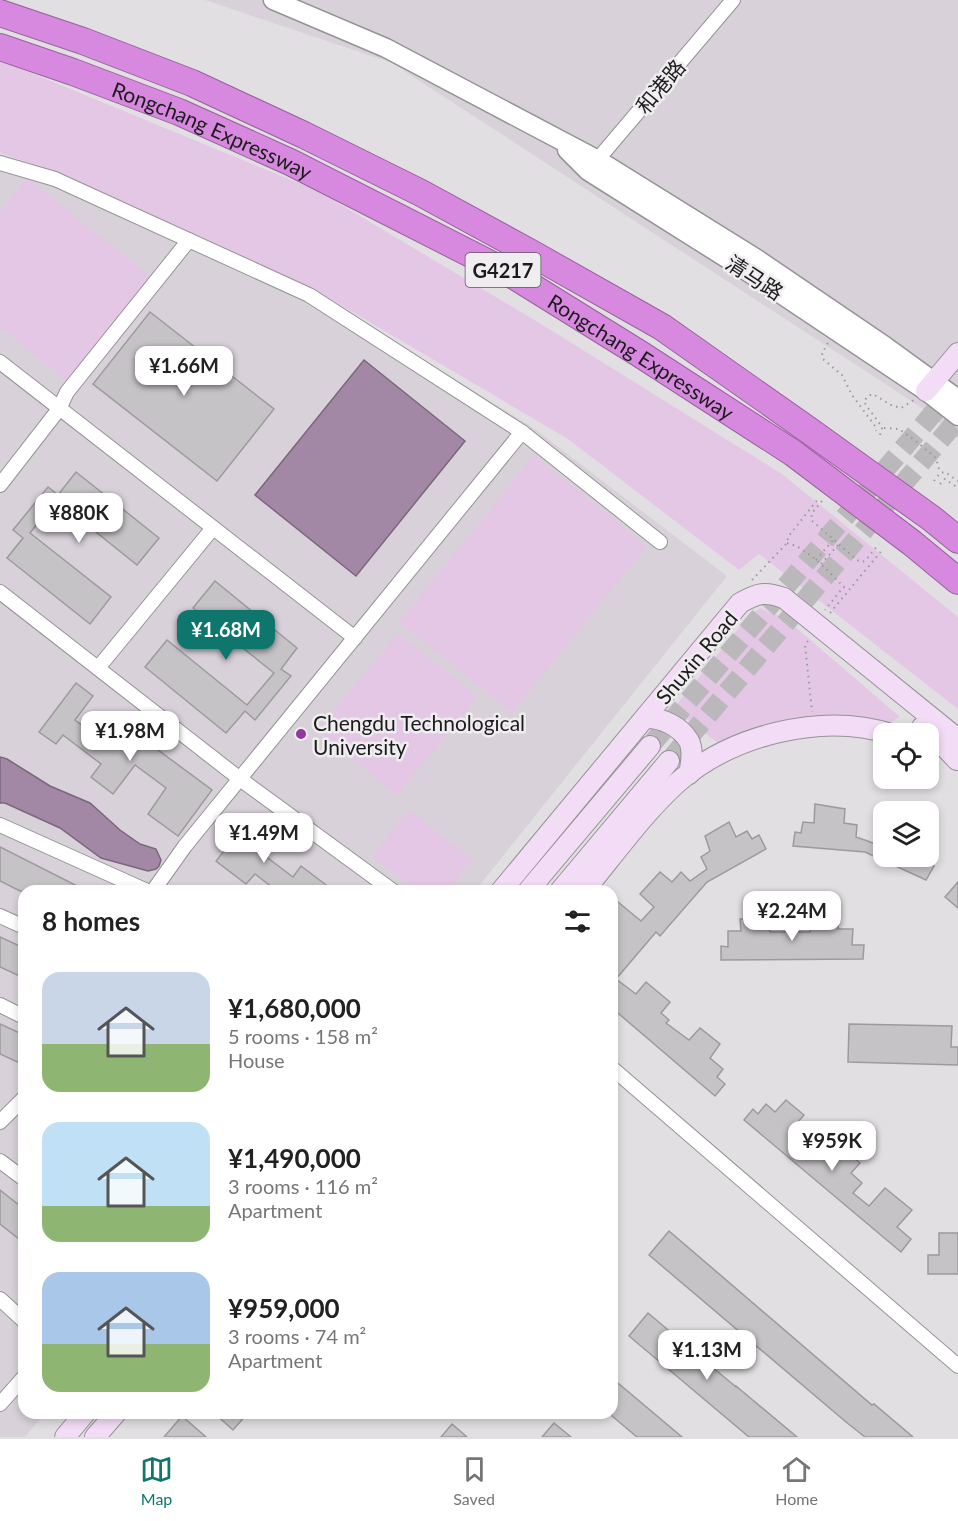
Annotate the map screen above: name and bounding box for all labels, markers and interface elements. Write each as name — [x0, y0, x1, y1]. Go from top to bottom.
street label: 和港路 — [630, 54, 690, 118]
street label: Rongchang Expressway — [109, 76, 317, 184]
street label: 清马路 — [722, 249, 788, 305]
road number: G4217 — [466, 253, 540, 287]
street label: Rongchang Expressway — [544, 288, 739, 424]
pin: ¥1.66M — [135, 346, 233, 397]
text: ¥1.66M — [149, 353, 219, 377]
pin: ¥880K — [37, 493, 121, 544]
text: ¥880K — [49, 500, 109, 524]
street label: Shuxin Road — [650, 605, 742, 709]
pin: ¥1.68M — [177, 610, 275, 661]
text: ¥1.68M — [191, 617, 261, 641]
place label: Chengdu Technological University — [313, 710, 525, 759]
pin: ¥1.98M — [81, 711, 179, 762]
text: ¥1.98M — [95, 718, 165, 742]
map controls — [873, 723, 939, 867]
button: locate — [873, 723, 939, 789]
marker: Chengdu Technological University — [294, 727, 308, 741]
button: layers — [873, 801, 939, 867]
pin: ¥1.49M — [215, 813, 313, 864]
text: ¥1.49M — [229, 820, 299, 844]
pin: ¥2.24M — [743, 891, 841, 942]
text: ¥2.24M — [757, 898, 827, 922]
text: 8 homes — [42, 905, 140, 937]
icon: filters — [561, 905, 594, 938]
text: ¥1,680,000 — [228, 992, 361, 1024]
icon: home — [90, 996, 162, 1068]
text: 5 rooms · 158 m² — [228, 1024, 378, 1048]
text: House — [228, 1048, 285, 1072]
pin: ¥959K — [790, 1121, 874, 1172]
text: ¥959K — [802, 1128, 862, 1152]
text: ¥1,490,000 — [228, 1142, 361, 1174]
icon: home — [90, 1146, 162, 1218]
text: 3 rooms · 116 m² — [228, 1174, 378, 1198]
text: Apartment — [228, 1198, 322, 1222]
text: ¥959,000 — [228, 1292, 340, 1324]
icon: home — [90, 1296, 162, 1368]
text: 3 rooms · 74 m² — [228, 1324, 366, 1348]
pin: ¥1.13M — [658, 1330, 756, 1381]
text: ¥1.13M — [672, 1337, 742, 1361]
text: Apartment — [228, 1348, 322, 1372]
tab: Map — [140, 1453, 173, 1508]
tab: Saved — [453, 1453, 495, 1508]
tab: Home — [775, 1453, 818, 1508]

